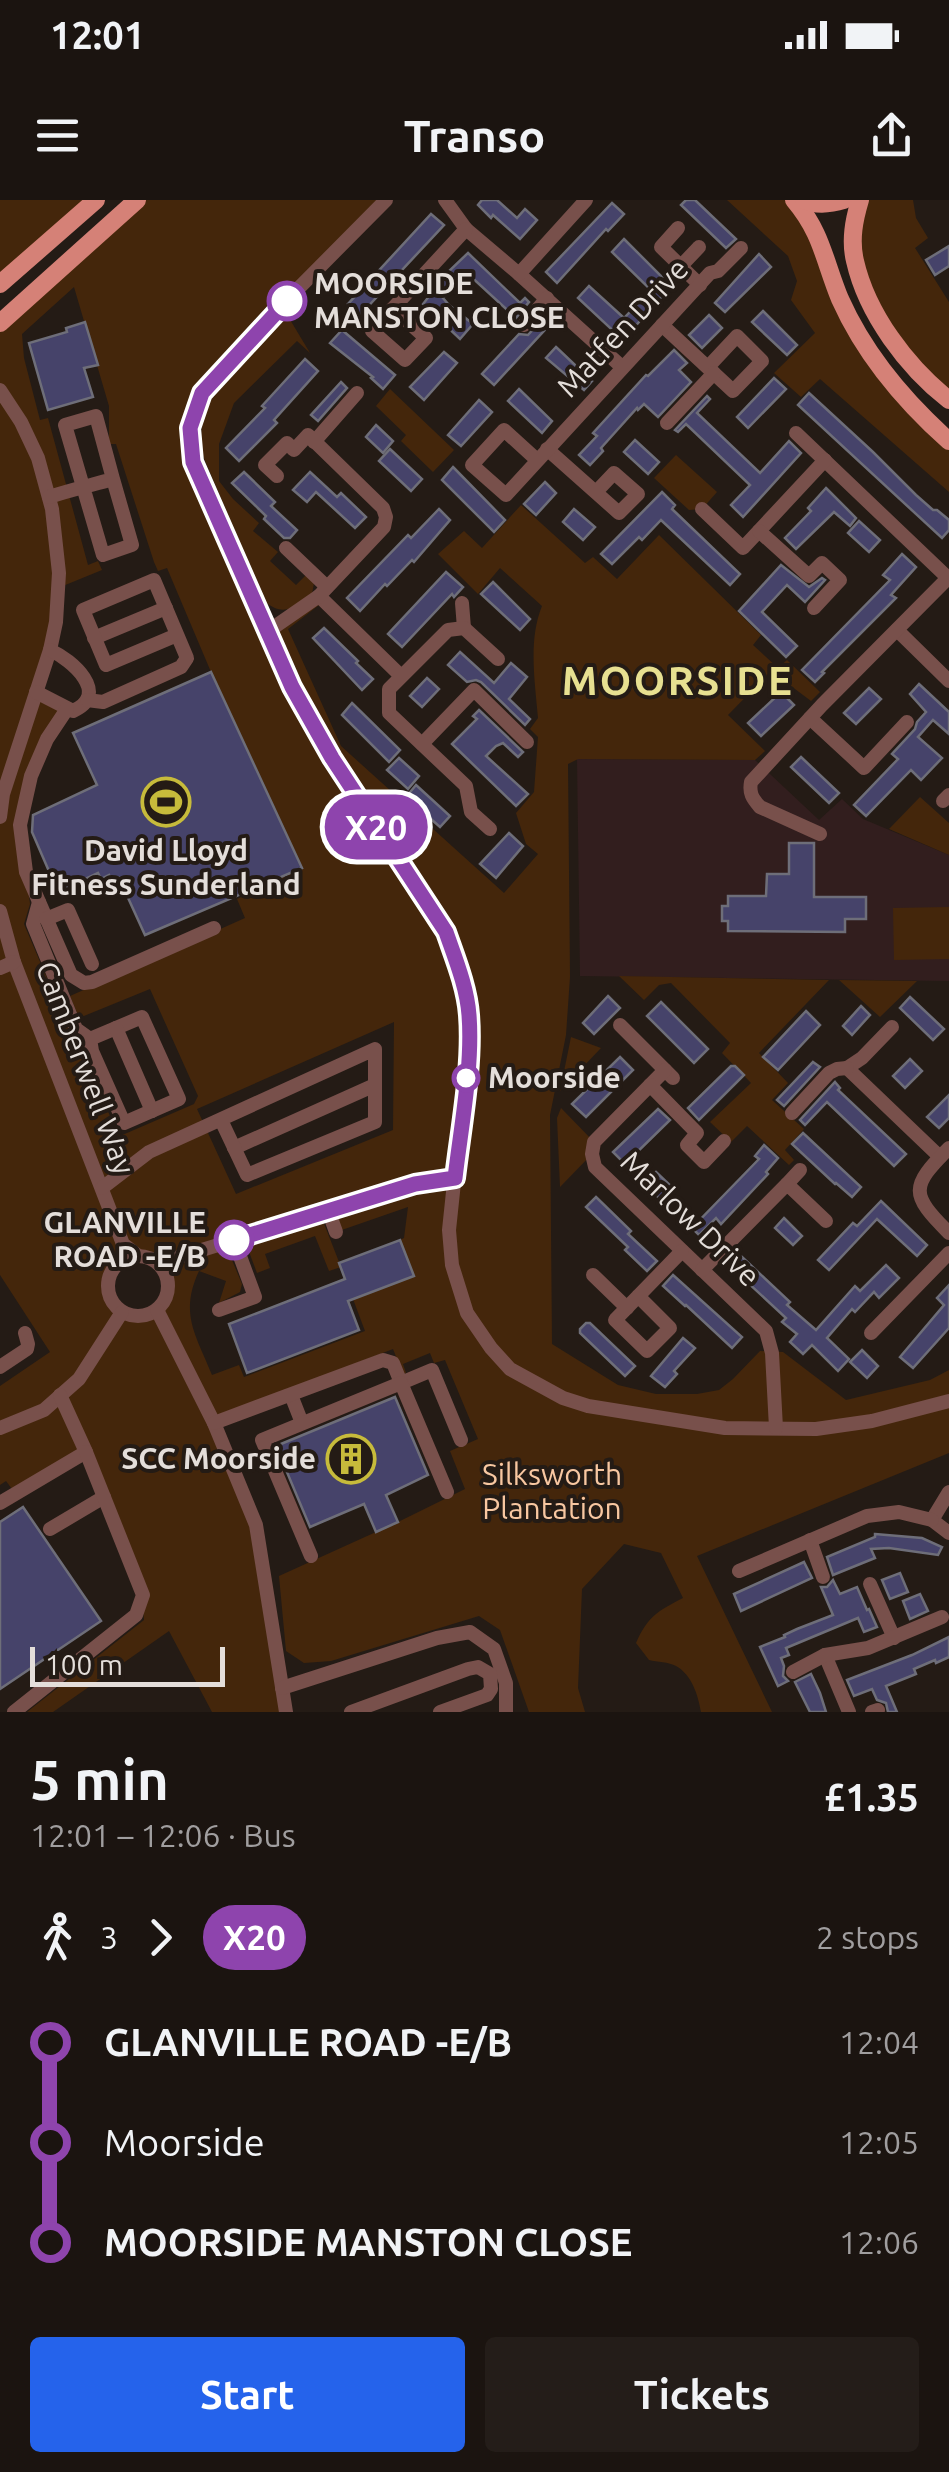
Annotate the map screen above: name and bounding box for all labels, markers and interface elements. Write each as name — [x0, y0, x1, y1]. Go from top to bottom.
text: 12:01 — [50, 14, 145, 56]
icon: menu — [30, 108, 85, 163]
icon: share — [864, 108, 919, 163]
text: Transo — [404, 110, 545, 161]
street label: Matfen Drive — [550, 251, 695, 403]
place label: MOORSIDE MANSTON CLOSE — [314, 266, 565, 334]
marker: MOORSIDE MANSTON CLOSE — [268, 282, 306, 320]
district label: MOORSIDE — [562, 658, 794, 703]
sports icon: David Lloyd Fitness Sunderland — [140, 776, 192, 828]
line badge: X20 — [318, 794, 434, 860]
text: X20 — [345, 807, 407, 847]
place label: David Lloyd Fitness Sunderland — [31, 833, 301, 901]
street label: Camberwell Way — [30, 956, 142, 1179]
place label: Moorside — [488, 1060, 621, 1094]
marker: Moorside — [453, 1065, 479, 1091]
street label: Marlow Drive — [614, 1144, 767, 1293]
place label: GLANVILLE ROAD -E/B — [43, 1205, 206, 1273]
marker: GLANVILLE ROAD -E/B — [215, 1221, 253, 1259]
building icon: SCC Moorside — [325, 1433, 377, 1485]
place label: SCC Moorside — [121, 1441, 316, 1475]
park label: Silksworth Plantation — [482, 1457, 622, 1525]
scale bar — [30, 1642, 225, 1686]
text: 100 m — [45, 1649, 123, 1680]
text: 5 min — [30, 1749, 169, 1810]
text: £1.35 — [824, 1776, 919, 1818]
text: 12:01 – 12:06 · Bus — [30, 1817, 296, 1853]
icon: walk — [30, 1910, 85, 1965]
icon: forward — [133, 1910, 188, 1965]
text: X20 — [223, 1917, 286, 1957]
text: 3 — [100, 1919, 118, 1955]
text: 2 stops — [816, 1919, 919, 1955]
text: GLANVILLE ROAD -E/B — [104, 2021, 512, 2063]
text: 12:04 — [839, 2024, 919, 2060]
text: Moorside — [104, 2121, 265, 2163]
text: 12:05 — [839, 2124, 919, 2160]
text: MOORSIDE MANSTON CLOSE — [104, 2221, 632, 2263]
text: 12:06 — [839, 2224, 919, 2260]
button: Start — [30, 2337, 465, 2452]
button: Tickets — [485, 2337, 919, 2452]

